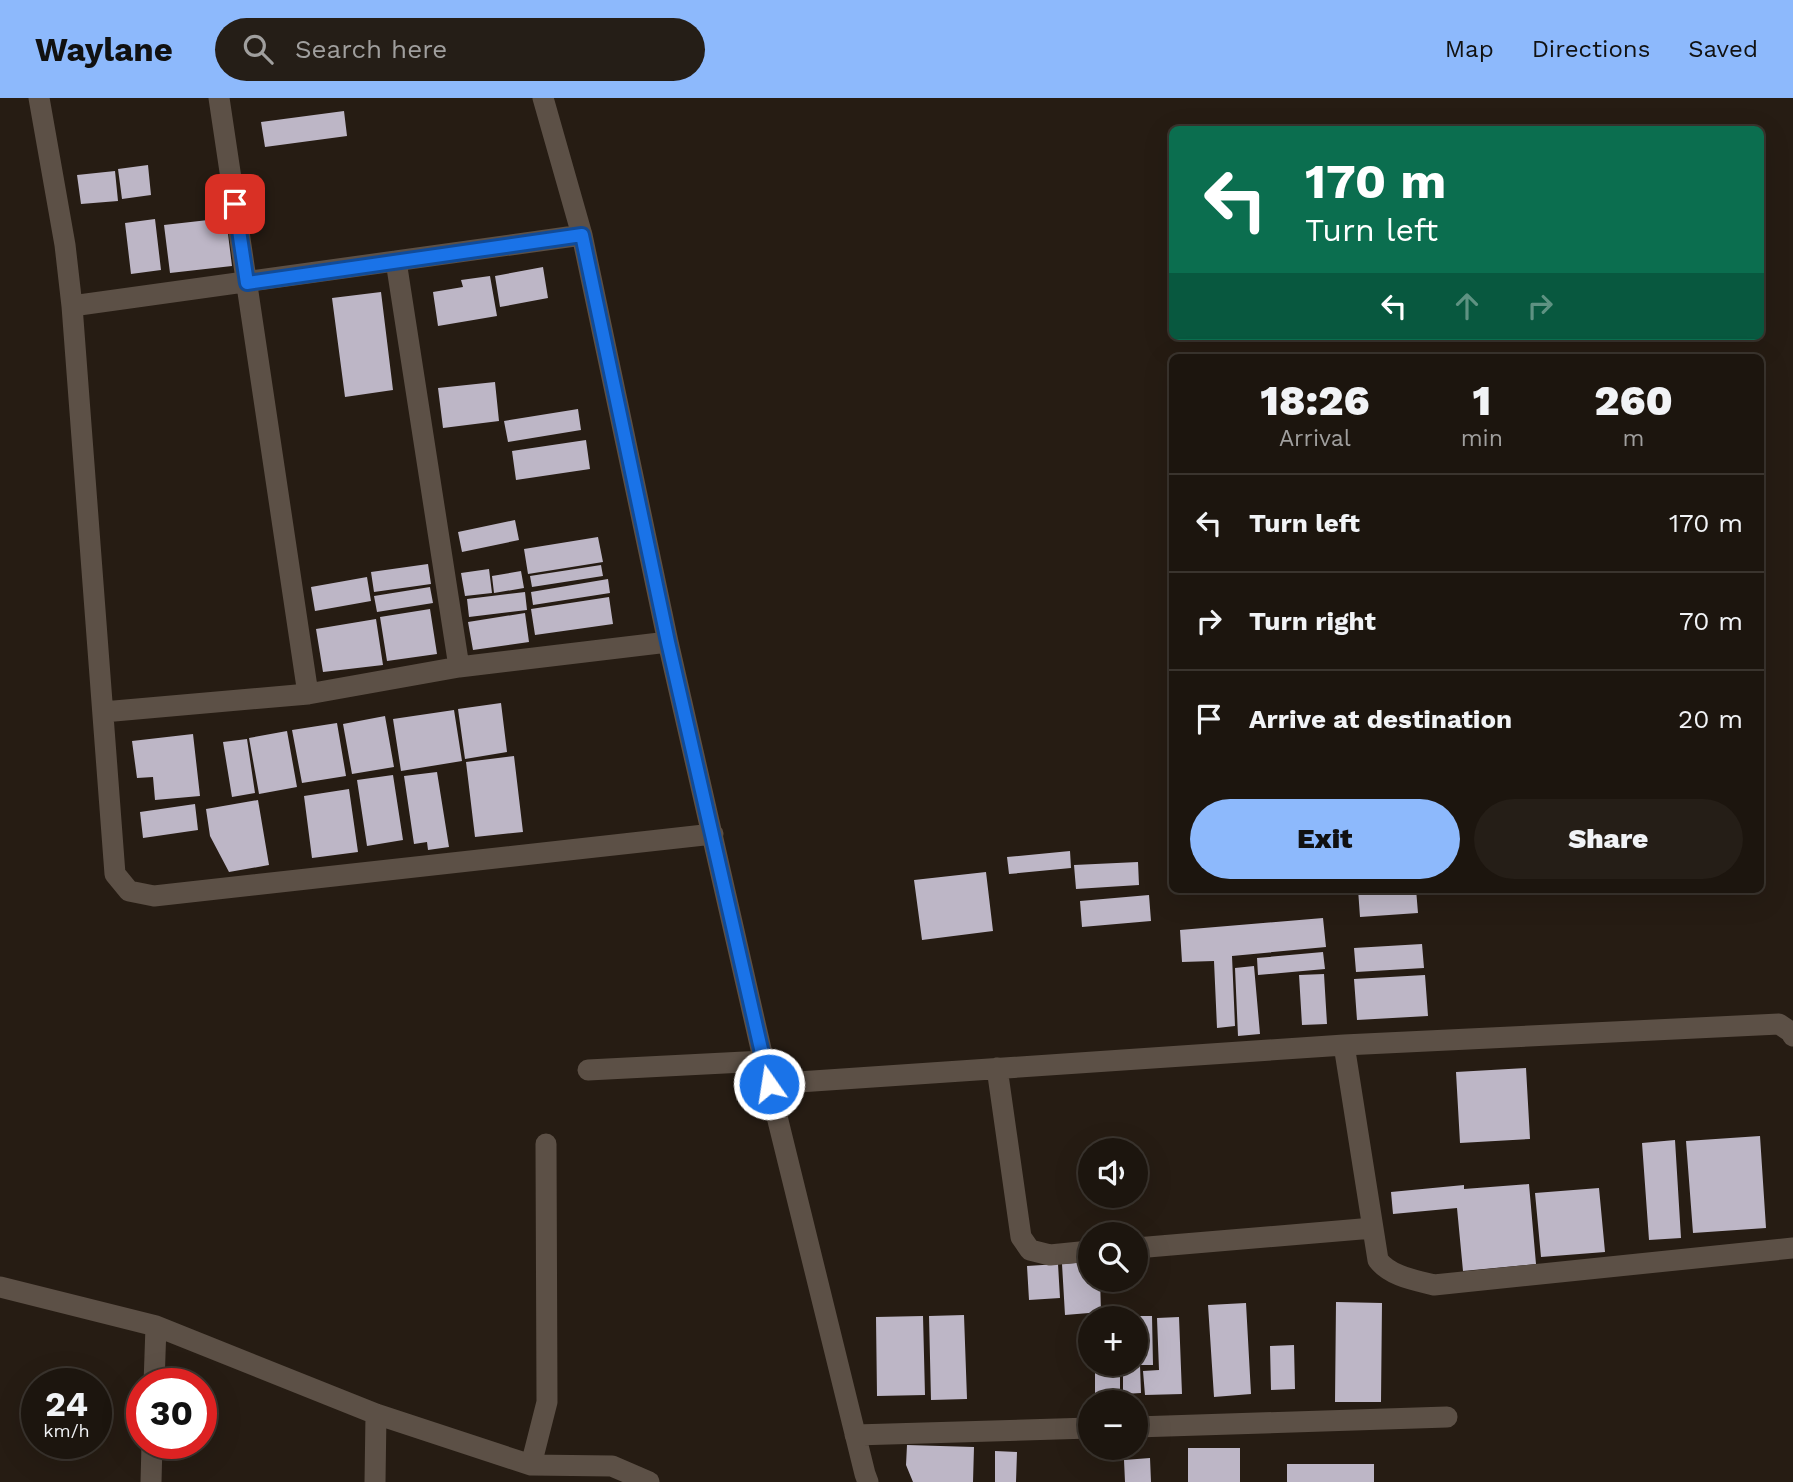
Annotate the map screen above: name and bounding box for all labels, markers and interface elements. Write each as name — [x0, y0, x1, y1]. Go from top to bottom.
search box — [215, 18, 705, 81]
text: Waylane — [35, 30, 173, 69]
icon: search — [239, 30, 277, 68]
text: Search here — [295, 34, 447, 64]
text: Map — [1445, 35, 1494, 63]
text: Directions — [1532, 35, 1650, 63]
text: Saved — [1688, 35, 1758, 63]
text: 170 m — [1305, 152, 1446, 210]
icon: left — [1190, 154, 1281, 245]
pin — [205, 174, 265, 234]
icon: arrive — [216, 185, 254, 223]
text: Turn left — [1305, 211, 1438, 249]
icon: left — [1375, 287, 1413, 325]
icon: ahead — [1448, 287, 1486, 325]
icon: right — [1521, 287, 1559, 325]
text: 18:26 — [1260, 376, 1369, 425]
text: 1 — [1472, 376, 1491, 425]
text: 260 — [1594, 376, 1673, 425]
text: Arrival — [1279, 425, 1351, 452]
text: min — [1461, 425, 1503, 452]
text: m — [1623, 425, 1644, 452]
icon: left — [1190, 504, 1228, 542]
text: Turn left — [1249, 508, 1360, 538]
text: 170 m — [1669, 508, 1743, 538]
icon: right — [1190, 602, 1228, 640]
text: Turn right — [1249, 606, 1376, 636]
text: 70 m — [1679, 606, 1743, 636]
icon: arrive — [1190, 700, 1228, 738]
text: Arrive at destination — [1249, 704, 1512, 734]
text: 20 m — [1678, 704, 1743, 734]
button: Exit — [1190, 799, 1460, 879]
button: Share — [1474, 799, 1743, 879]
position arrow — [732, 1047, 806, 1121]
map controls — [1078, 1138, 1148, 1460]
button: sound — [1078, 1138, 1148, 1208]
button: search — [1078, 1222, 1148, 1292]
button: + — [1078, 1306, 1148, 1376]
speed limit sign: 30 — [126, 1368, 217, 1459]
text: 24 — [45, 1383, 88, 1425]
button: − — [1078, 1390, 1148, 1460]
text: km/h — [43, 1420, 90, 1441]

